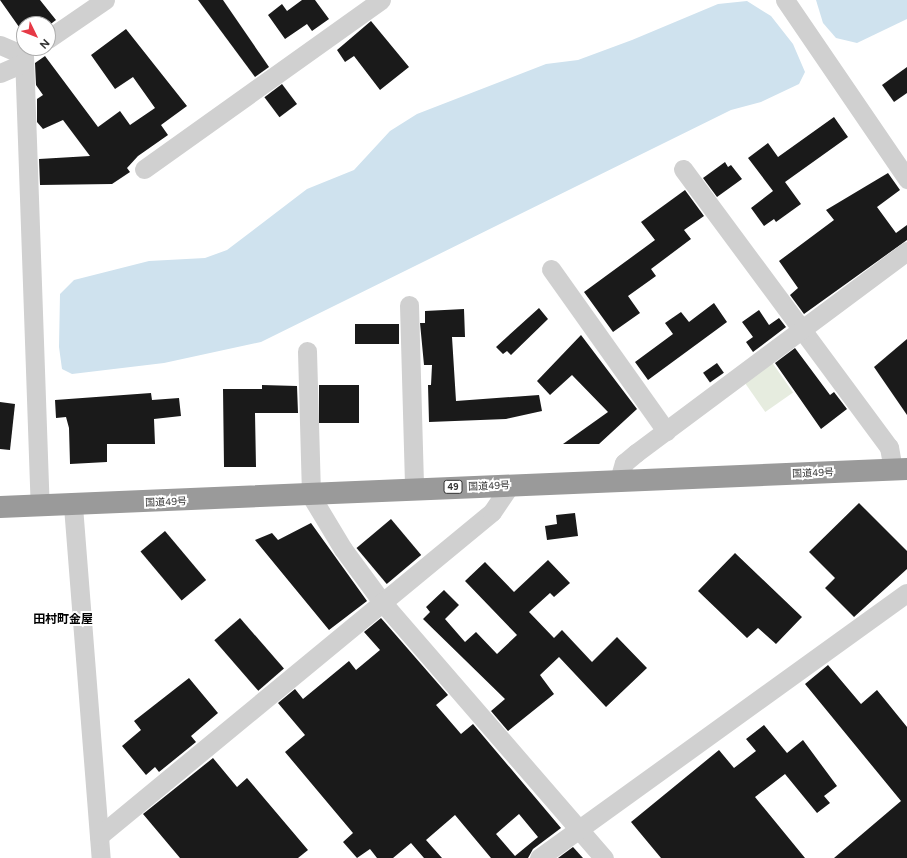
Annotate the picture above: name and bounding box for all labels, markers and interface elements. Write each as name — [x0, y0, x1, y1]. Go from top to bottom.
north arrow — [16, 16, 56, 56]
text: N — [37, 36, 52, 51]
street label: 国道49号 — [792, 466, 834, 480]
street label: 国道49号 — [468, 479, 510, 493]
road number: 49 — [443, 480, 463, 494]
street label: 国道49号 — [145, 495, 187, 509]
district label: 田村町金屋 — [33, 613, 93, 627]

